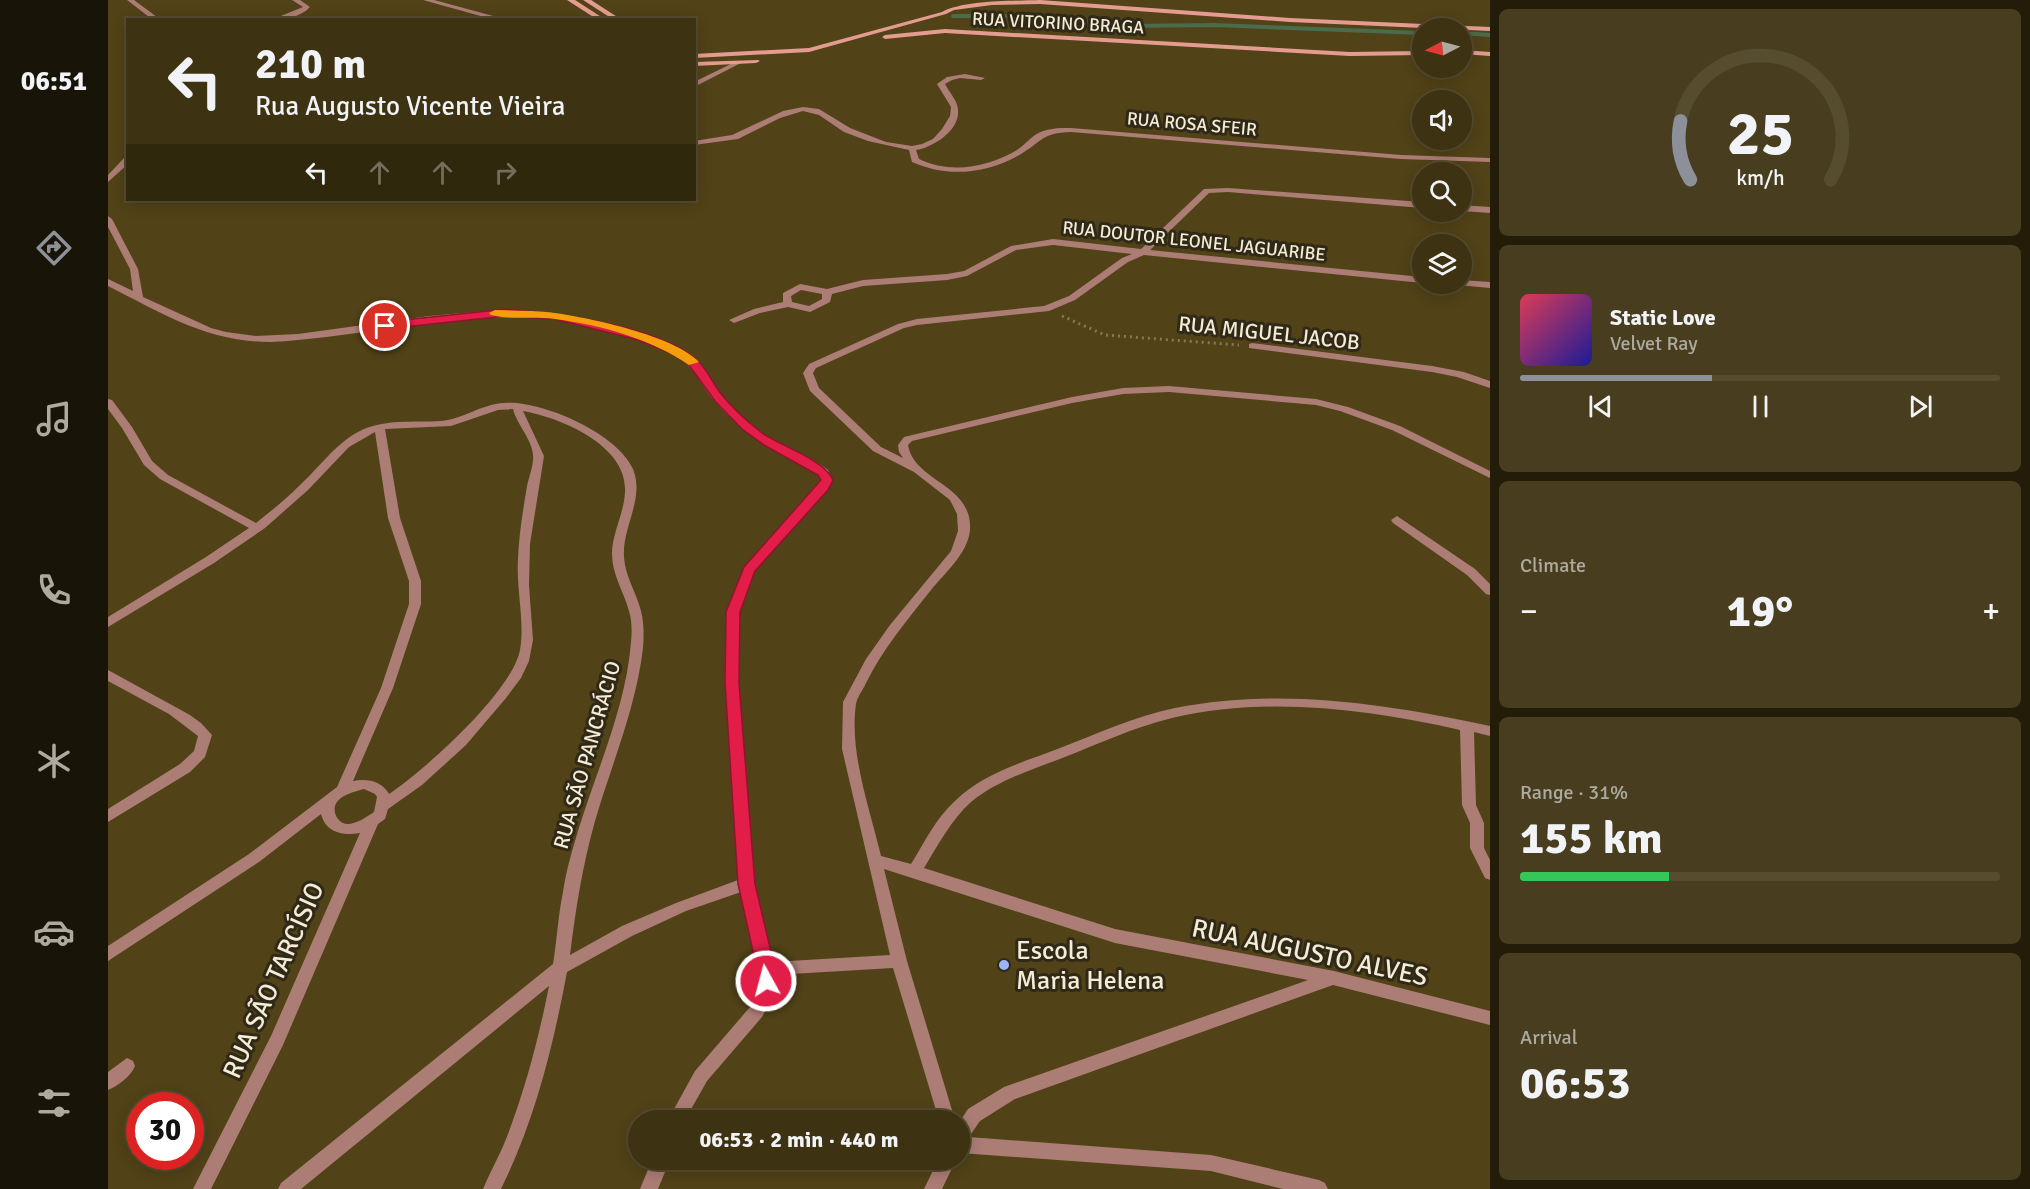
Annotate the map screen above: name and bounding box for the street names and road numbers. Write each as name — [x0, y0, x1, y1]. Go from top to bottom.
street label: RUA VITORINO BRAGA — [971, 8, 1145, 38]
street label: RUA ROSA SFEIR — [1126, 107, 1258, 141]
street label: RUA DOUTOR LEONEL JAGUARIBE — [1061, 216, 1327, 266]
street label: RUA MIGUEL JACOB — [1177, 311, 1361, 355]
street label: RUA SÃO PANCRÁCIO — [548, 658, 626, 852]
street label: RUA SÃO TARCÍSIO — [216, 877, 332, 1083]
street label: RUA AUGUSTO ALVES — [1189, 912, 1431, 994]

